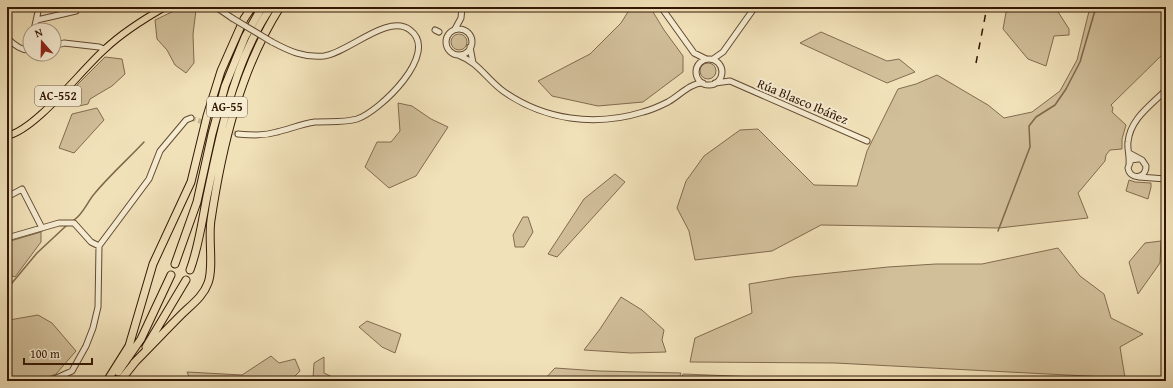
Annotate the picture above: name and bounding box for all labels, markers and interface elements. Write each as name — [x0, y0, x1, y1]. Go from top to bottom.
north arrow — [22, 22, 62, 62]
text: N — [32, 24, 45, 41]
street label: Rúa Blasco Ibáñez — [754, 74, 851, 129]
road number: AC-552 — [35, 86, 81, 106]
road number: AG-55 — [207, 97, 247, 117]
scale bar — [24, 340, 92, 366]
text: 100 m — [30, 345, 60, 362]

